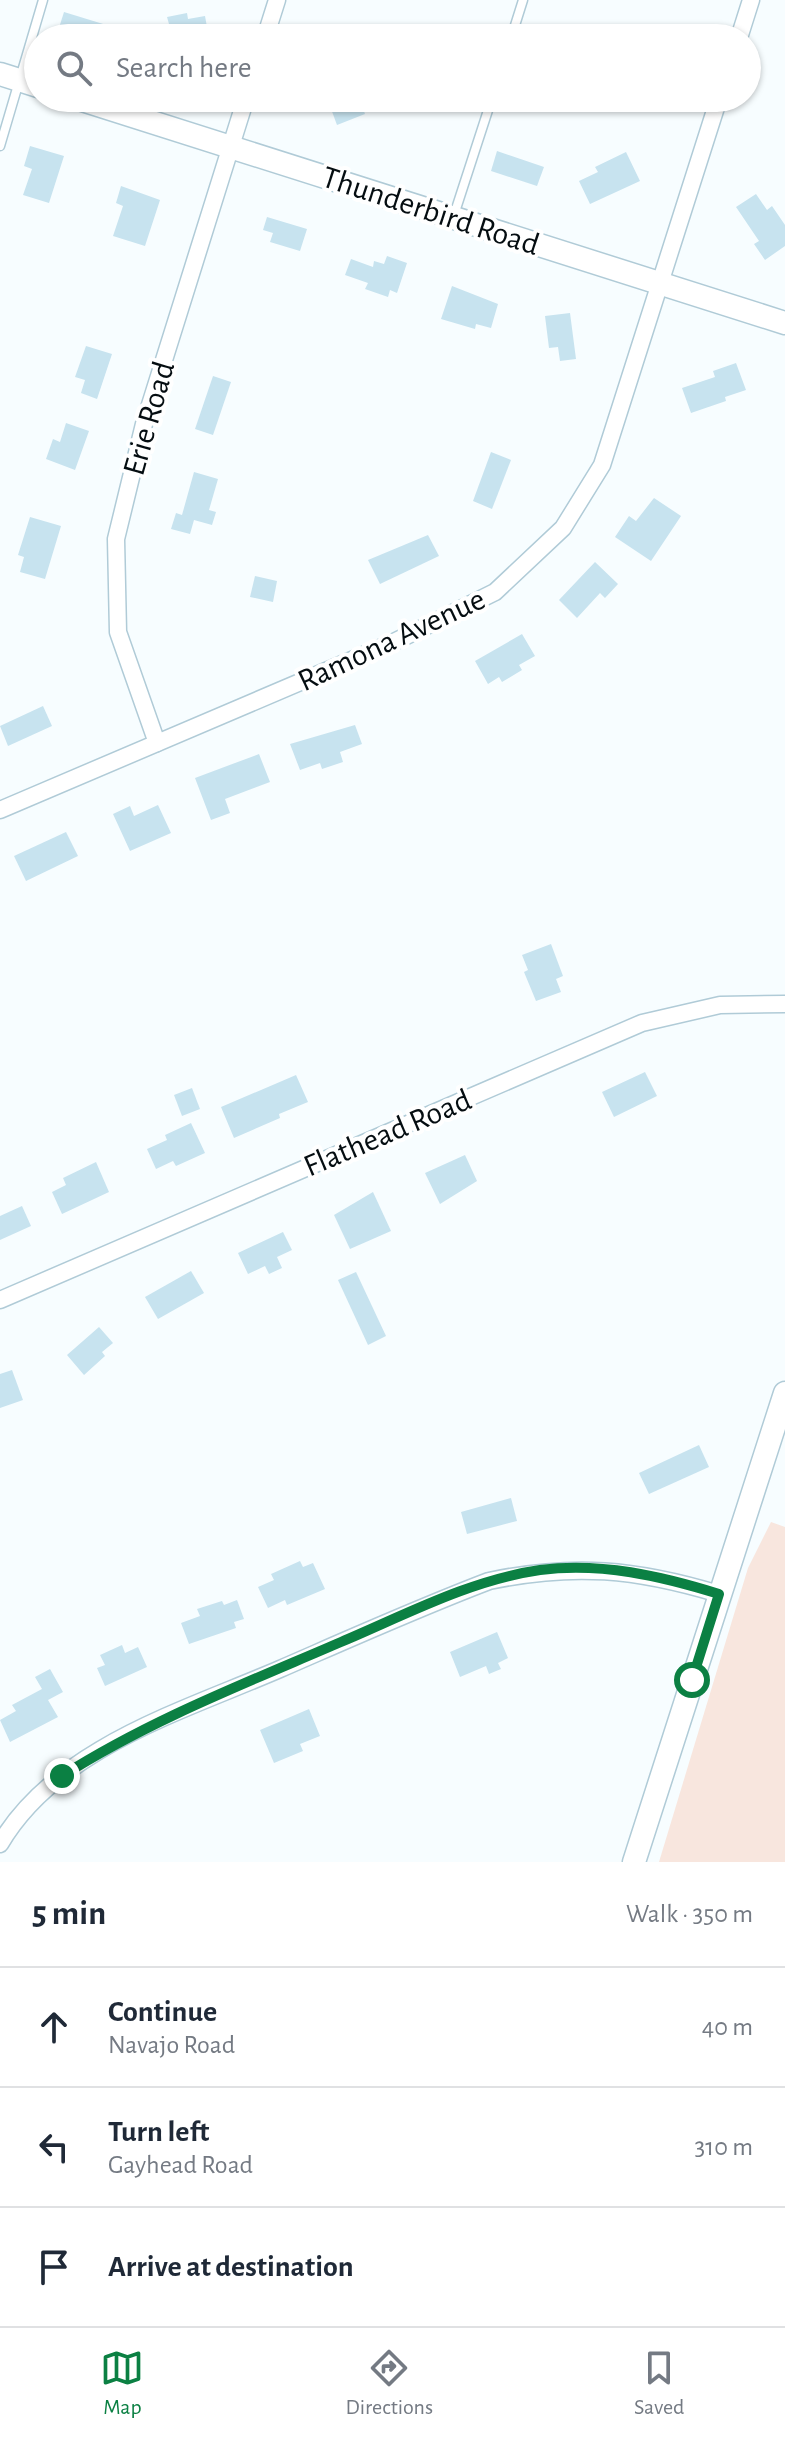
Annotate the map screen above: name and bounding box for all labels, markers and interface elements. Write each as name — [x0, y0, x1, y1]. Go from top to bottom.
search box — [24, 24, 761, 112]
icon: search — [52, 46, 96, 90]
text: Search here — [116, 53, 252, 83]
street label: Thunderbird Road — [318, 161, 543, 261]
street label: Erie Road — [117, 358, 180, 479]
street label: Ramona Avenue — [293, 583, 490, 697]
street label: Flathead Road — [299, 1083, 476, 1183]
route start — [674, 1662, 710, 1698]
route end — [44, 1758, 80, 1794]
text: 5 min — [32, 1897, 106, 1931]
text: Walk · 350 m — [626, 1901, 753, 1927]
text: Continue — [108, 1997, 217, 2027]
icon: ahead — [32, 2005, 76, 2049]
text: 40 m — [702, 2014, 753, 2040]
text: Navajo Road — [108, 2032, 235, 2058]
text: Turn left — [108, 2117, 209, 2147]
icon: left — [32, 2125, 76, 2169]
text: 310 m — [695, 2134, 753, 2160]
text: Gayhead Road — [108, 2152, 253, 2178]
icon: arrive — [32, 2245, 76, 2289]
text: Arrive at destination — [108, 2252, 354, 2282]
tab: Map — [100, 2346, 144, 2420]
tab: Directions — [345, 2346, 433, 2420]
tab: Saved — [634, 2346, 684, 2420]

